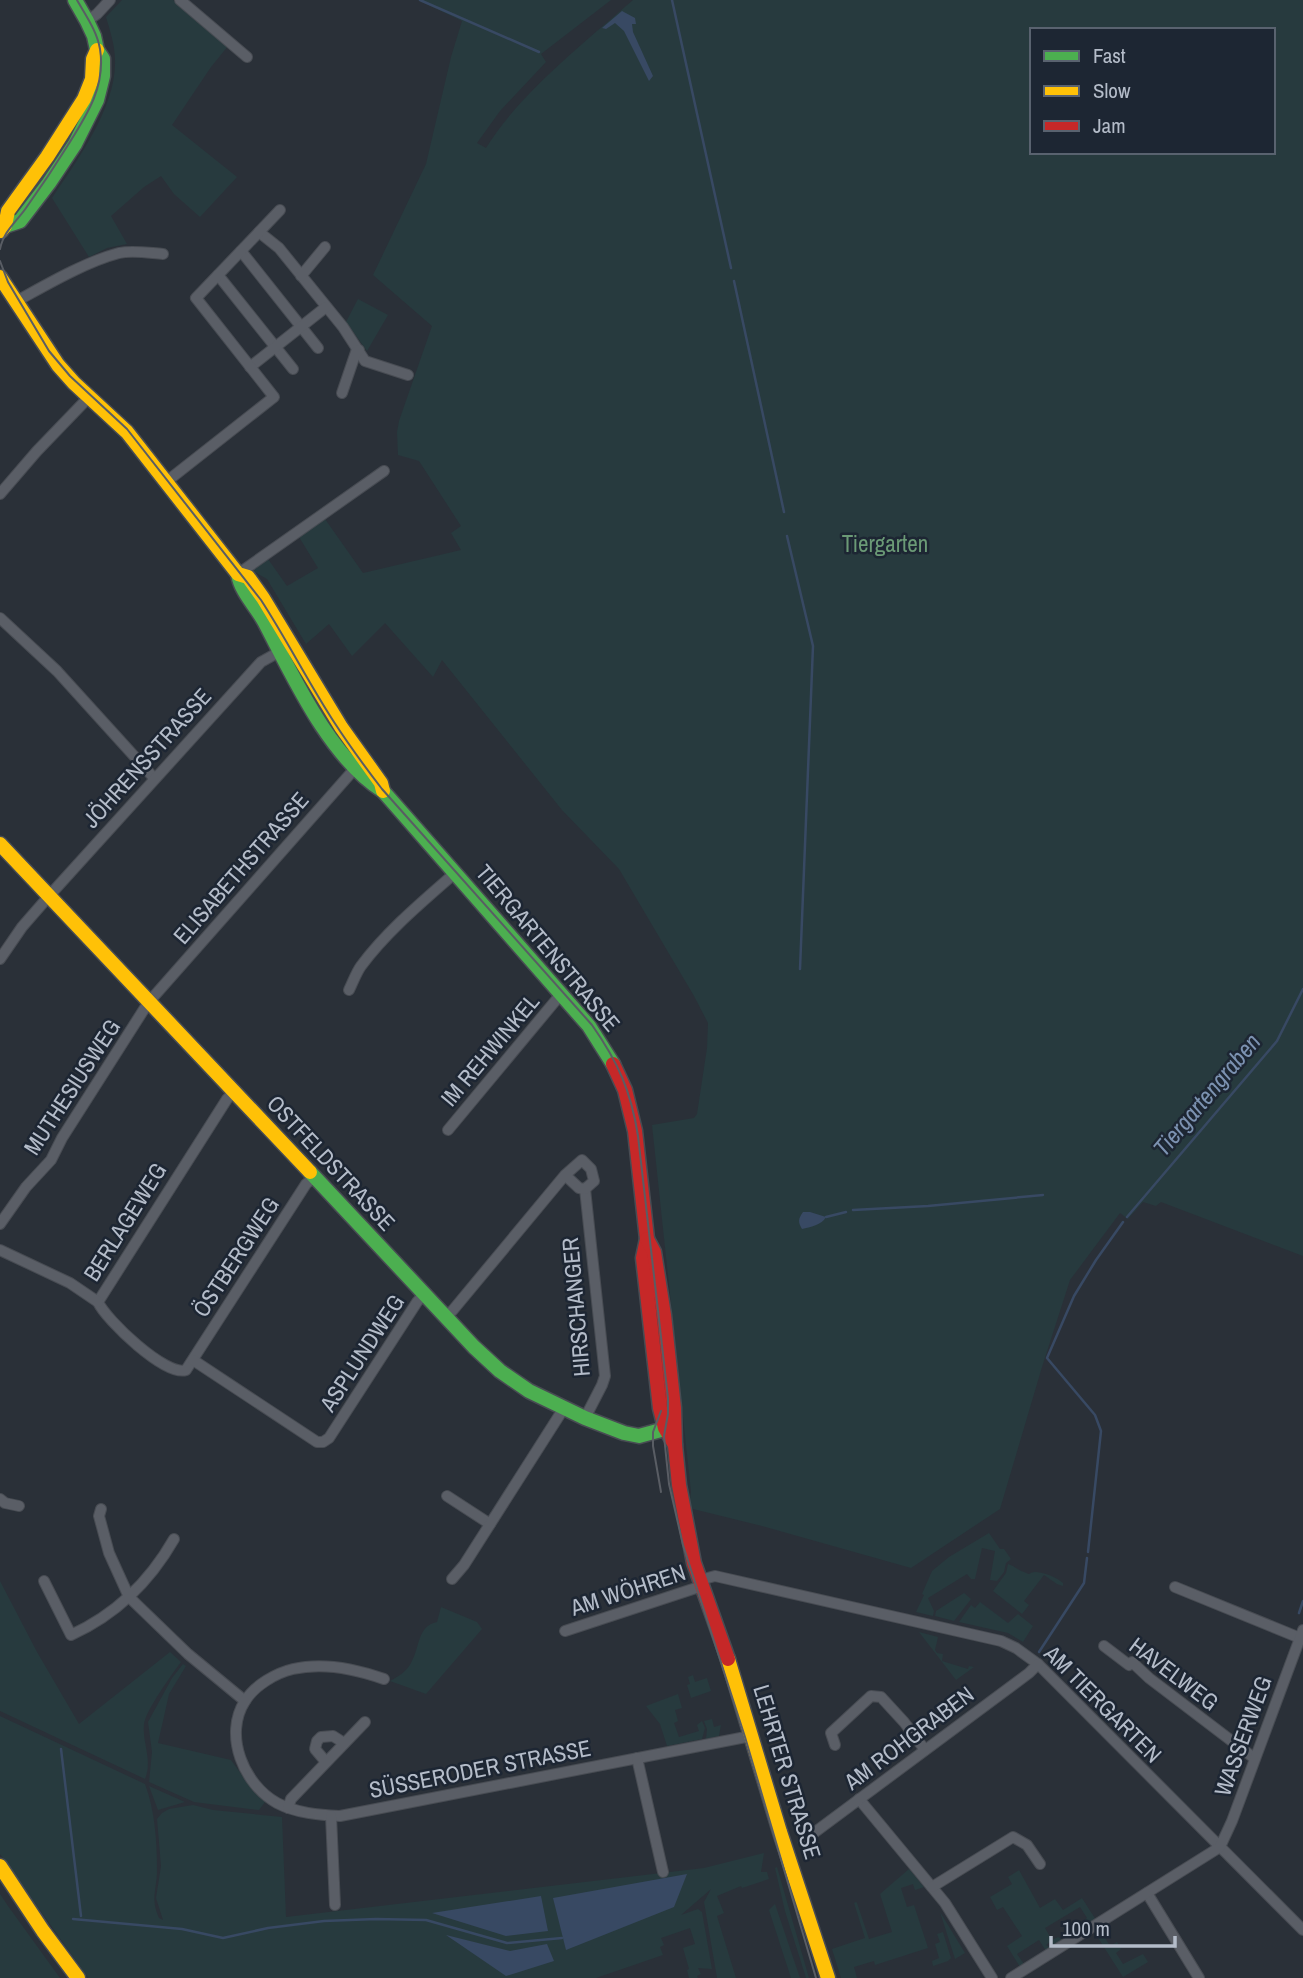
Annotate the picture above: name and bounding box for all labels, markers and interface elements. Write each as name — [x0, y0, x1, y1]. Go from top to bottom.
legend — [1030, 28, 1275, 154]
text: Fast — [1093, 41, 1126, 70]
text: Slow — [1093, 76, 1131, 105]
text: Jam — [1093, 111, 1126, 140]
park label: Tiergarten — [842, 528, 928, 559]
street label: JÖHRENSSTRASSE — [75, 681, 218, 834]
street label: ELISABETHSTRASSE — [166, 785, 315, 950]
street label: TIERGARTENSTRASSE — [469, 858, 628, 1038]
street label: IM REHWINKEL — [433, 986, 546, 1113]
street label: MUTHESIUSWEG — [16, 1013, 127, 1161]
water label: Tiergartengraben — [1145, 1026, 1267, 1163]
street label: OSTFELDSTRASSE — [260, 1088, 402, 1237]
street label: BERLAGEWEG — [76, 1157, 173, 1287]
street label: ÖSTBERGWEG — [185, 1191, 286, 1323]
street label: HIRSCHANGER — [554, 1236, 597, 1378]
street label: ASPLUNDWEG — [312, 1288, 411, 1418]
street label: AM WÖHREN — [565, 1556, 689, 1623]
street label: HAVELWEG — [1123, 1630, 1225, 1717]
street label: AM TIERGARTEN — [1037, 1637, 1169, 1769]
street label: WASSERWEG — [1206, 1671, 1279, 1800]
street label: AM ROHGRABEN — [837, 1679, 980, 1797]
street label: LEHRTER STRASSE — [746, 1681, 829, 1863]
street label: SÜSSERODER STRASSE — [366, 1732, 593, 1805]
scale bar — [1051, 1904, 1175, 1948]
text: 100 m — [1062, 1914, 1110, 1943]

